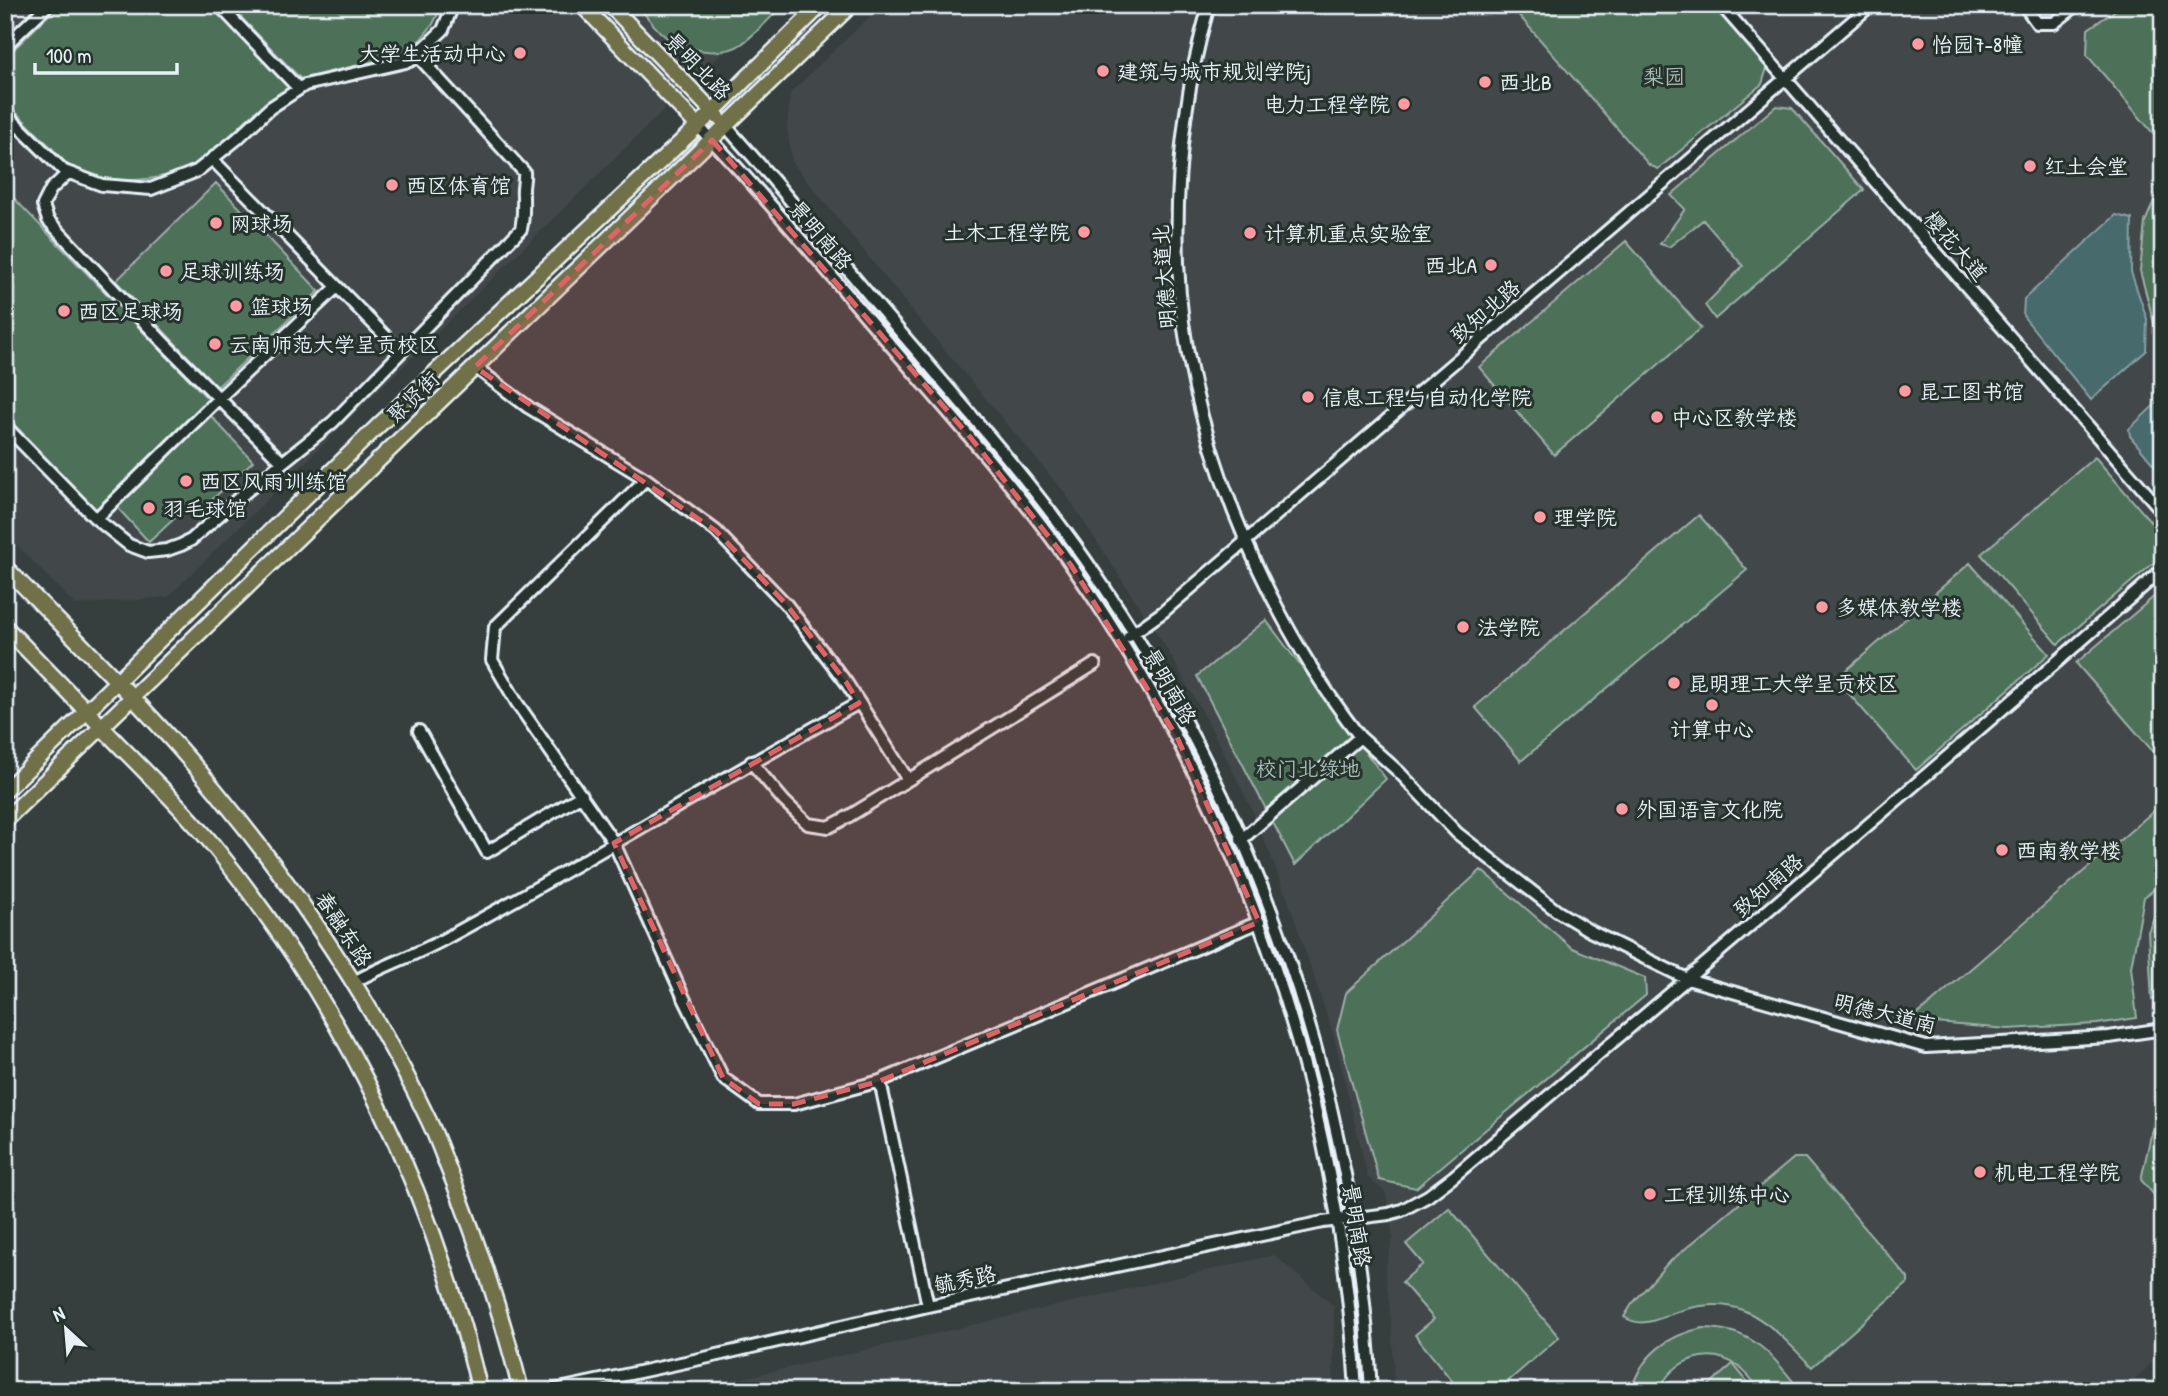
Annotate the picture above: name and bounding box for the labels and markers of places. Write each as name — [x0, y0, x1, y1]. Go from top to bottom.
place label: 怡园7-8幢 — [1932, 30, 2023, 59]
marker: 怡园7-8幢 — [1910, 36, 1926, 52]
place label: 大学生活动中心 — [359, 39, 506, 68]
marker: 大学生活动中心 — [512, 45, 528, 61]
place label: 建筑与城市规划学院j — [1117, 57, 1311, 86]
marker: 建筑与城市规划学院j — [1095, 63, 1111, 79]
place label: 西北B — [1499, 68, 1552, 97]
marker: 西北B — [1477, 74, 1493, 90]
place label: 电力工程学院 — [1264, 90, 1390, 119]
marker: 电力工程学院 — [1396, 96, 1412, 112]
place label: 红土会堂 — [2044, 152, 2128, 181]
marker: 红土会堂 — [2022, 158, 2038, 174]
place label: 西区体育馆 — [406, 171, 511, 200]
marker: 西区体育馆 — [384, 177, 400, 193]
place label: 网球场 — [230, 209, 293, 238]
marker: 网球场 — [208, 215, 224, 231]
place label: 土木工程学院 — [944, 218, 1070, 247]
place label: 计算机重点实验室 — [1264, 219, 1432, 248]
marker: 土木工程学院 — [1076, 224, 1092, 240]
marker: 计算机重点实验室 — [1242, 225, 1258, 241]
place label: 西北A — [1425, 251, 1477, 280]
place label: 足球训练场 — [180, 257, 285, 286]
marker: 西北A — [1483, 257, 1499, 273]
marker: 足球训练场 — [158, 263, 174, 279]
place label: 篮球场 — [250, 292, 313, 321]
place label: 西区足球场 — [78, 297, 183, 326]
marker: 篮球场 — [228, 298, 244, 314]
marker: 西区足球场 — [56, 303, 72, 319]
place label: 云南师范大学呈贡校区 — [229, 330, 439, 359]
marker: 云南师范大学呈贡校区 — [207, 336, 223, 352]
place label: 昆工图书馆 — [1919, 377, 2024, 406]
place label: 信息工程与自动化学院 — [1322, 383, 1532, 412]
marker: 昆工图书馆 — [1897, 383, 1913, 399]
marker: 信息工程与自动化学院 — [1300, 389, 1316, 405]
place label: 中心区教学楼 — [1671, 403, 1797, 432]
marker: 中心区教学楼 — [1649, 409, 1665, 425]
place label: 西区风雨训练馆 — [200, 467, 347, 496]
marker: 西区风雨训练馆 — [178, 473, 194, 489]
place label: 羽毛球馆 — [163, 494, 247, 523]
marker: 羽毛球馆 — [141, 500, 157, 516]
place label: 理学院 — [1554, 503, 1617, 532]
marker: 理学院 — [1532, 509, 1548, 525]
place label: 多媒体教学楼 — [1836, 593, 1962, 622]
marker: 多媒体教学楼 — [1814, 599, 1830, 615]
place label: 法学院 — [1477, 613, 1540, 642]
marker: 法学院 — [1455, 619, 1471, 635]
place label: 昆明理工大学呈贡校区 — [1688, 669, 1898, 698]
marker: 昆明理工大学呈贡校区 — [1666, 675, 1682, 691]
marker: 计算中心 — [1704, 697, 1720, 713]
place label: 计算中心 — [1670, 715, 1754, 744]
place label: 外国语言文化院 — [1636, 795, 1783, 824]
marker: 外国语言文化院 — [1614, 801, 1630, 817]
place label: 西南教学楼 — [2016, 836, 2121, 865]
marker: 西南教学楼 — [1994, 842, 2010, 858]
place label: 机电工程学院 — [1994, 1158, 2120, 1187]
marker: 机电工程学院 — [1972, 1164, 1988, 1180]
place label: 工程训练中心 — [1664, 1180, 1790, 1209]
marker: 工程训练中心 — [1642, 1186, 1658, 1202]

